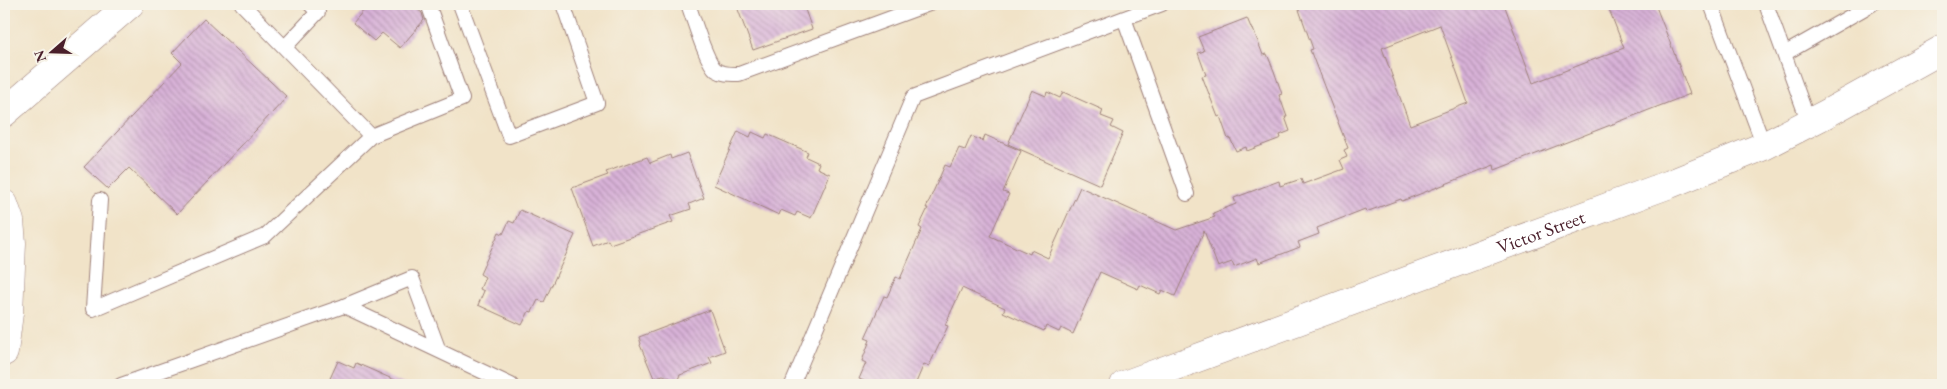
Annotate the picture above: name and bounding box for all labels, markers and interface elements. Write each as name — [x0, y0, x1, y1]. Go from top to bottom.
north arrow — [28, 28, 78, 78]
text: N — [29, 47, 50, 65]
street label: Victor Street — [1493, 204, 1588, 259]

